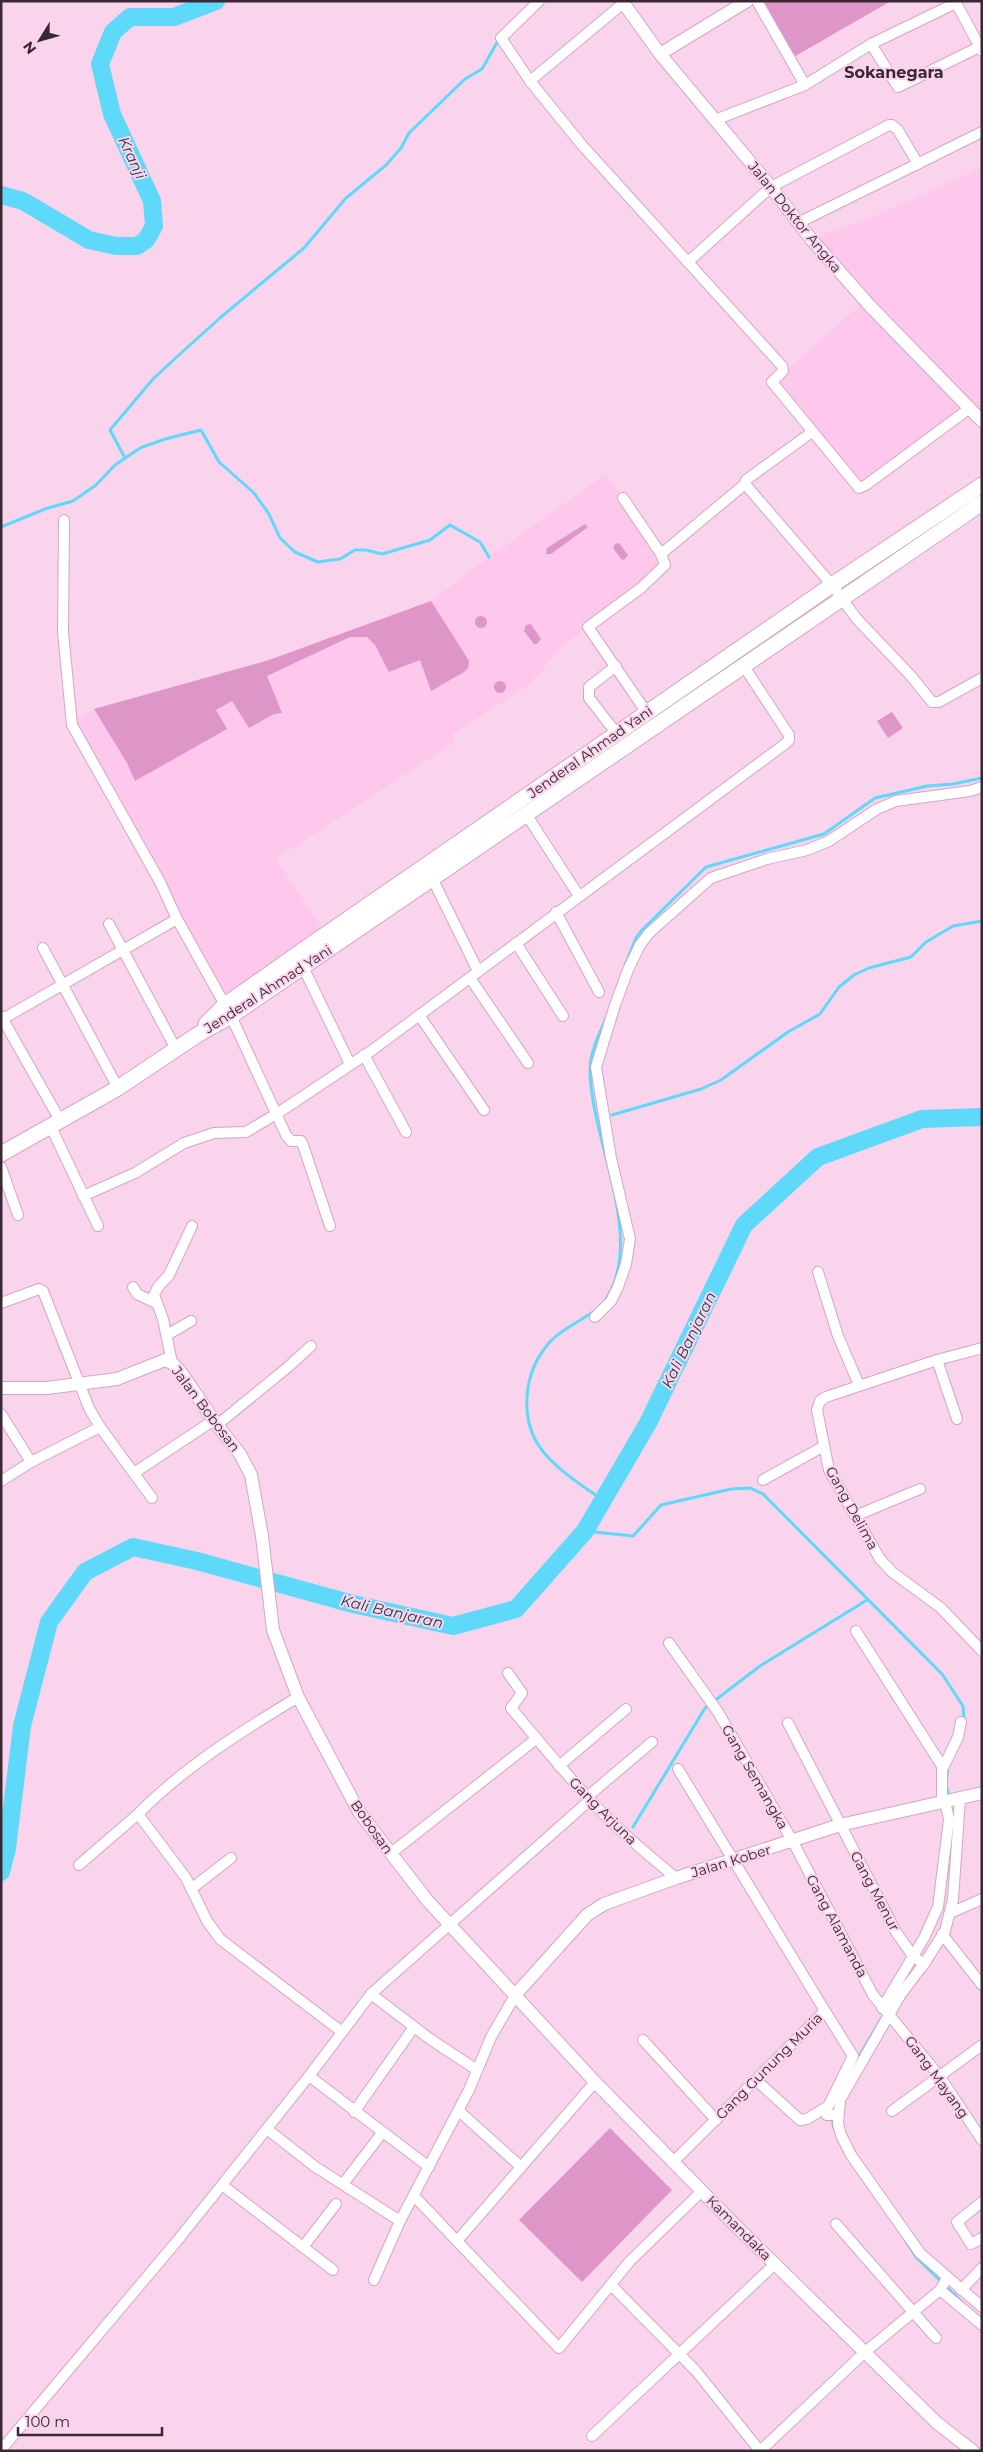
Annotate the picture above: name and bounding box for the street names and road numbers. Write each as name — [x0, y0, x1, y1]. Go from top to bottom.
street label: Jalan Doktor Angka — [744, 157, 845, 276]
street label: Jenderal Ahmad Yani — [523, 702, 656, 803]
street label: Jenderal Ahmad Yani — [200, 941, 335, 1038]
street label: Jalan Bobosan — [167, 1362, 244, 1455]
street label: Gang Delima — [822, 1463, 882, 1553]
street label: Gang Semangka — [718, 1722, 792, 1832]
street label: Gang Arjuna — [565, 1773, 641, 1849]
street label: Bobosan — [347, 1796, 397, 1858]
street label: Jalan Kober — [688, 1840, 773, 1882]
street label: Gang Menur — [846, 1848, 904, 1934]
street label: Gang Alamanda — [802, 1871, 872, 1981]
street label: Gang Gunung Muria — [712, 2009, 826, 2123]
street label: Gang Mayang — [901, 2032, 973, 2122]
street label: Kamandaka — [703, 2192, 775, 2264]

